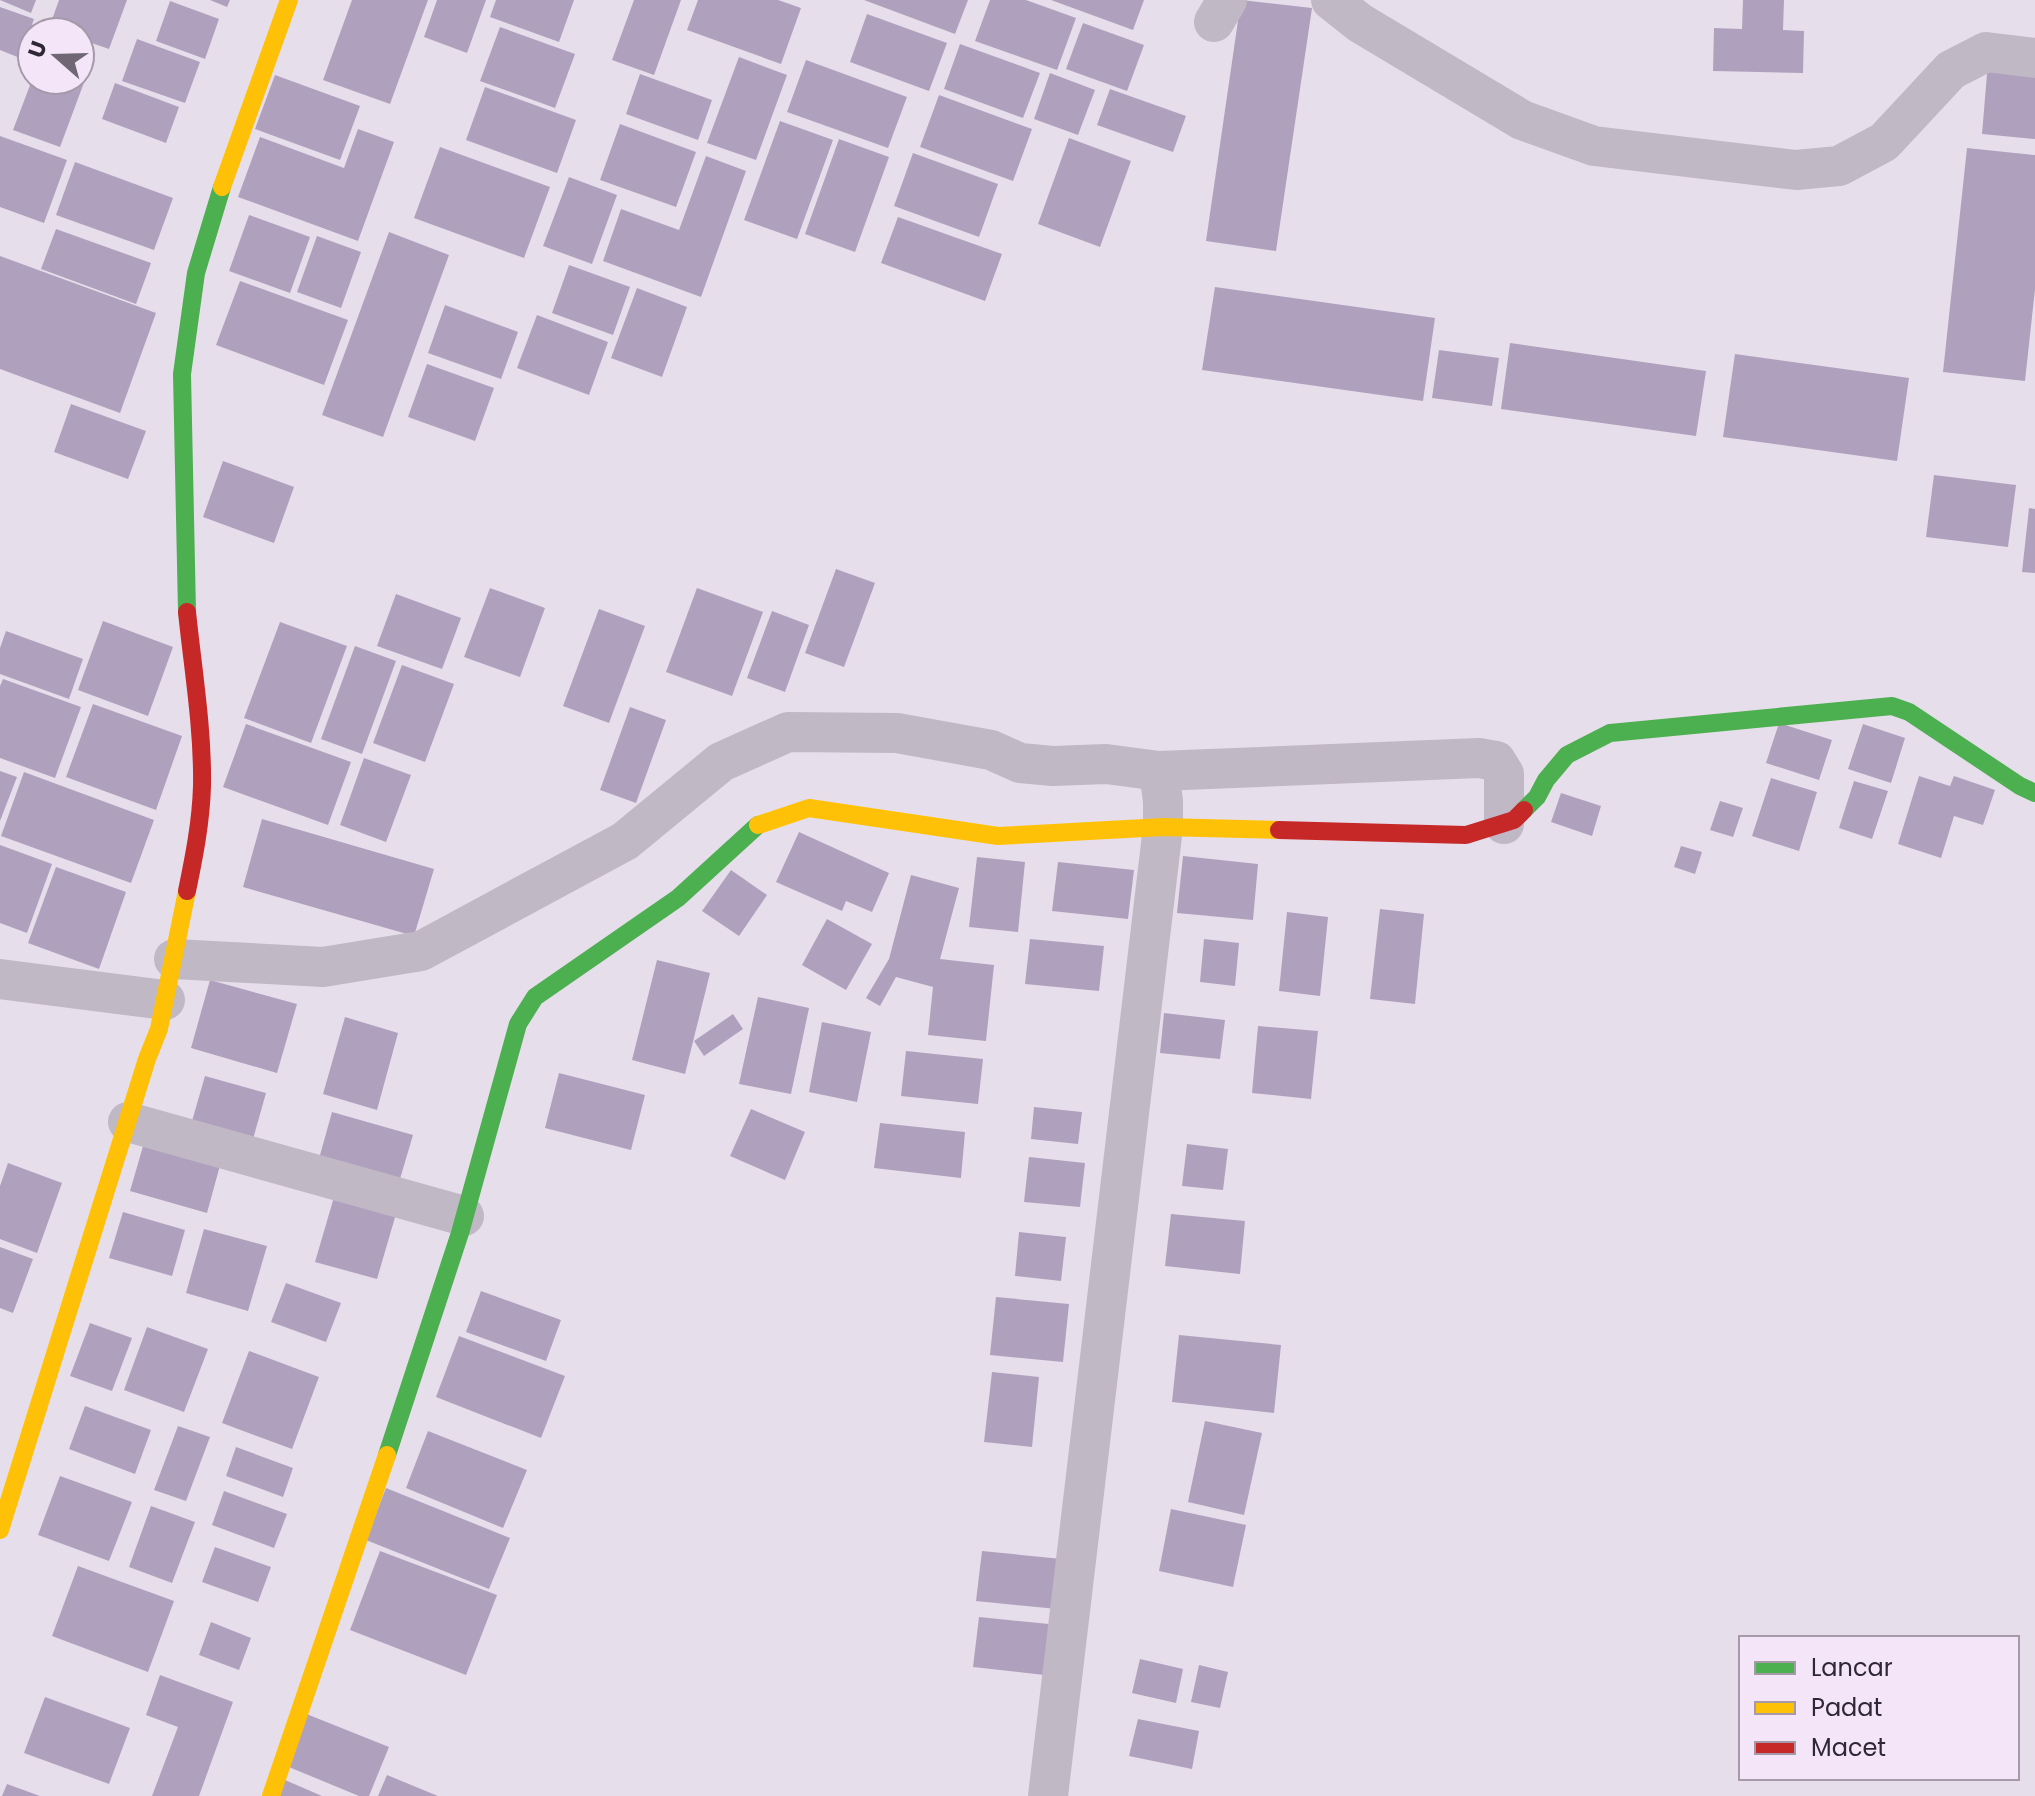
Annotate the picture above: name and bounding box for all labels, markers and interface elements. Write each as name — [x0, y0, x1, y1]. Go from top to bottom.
north arrow — [16, 16, 96, 96]
text: U — [20, 37, 55, 62]
legend — [1739, 1636, 2019, 1780]
text: Lancar — [1811, 1651, 1893, 1684]
text: Padat — [1811, 1691, 1882, 1724]
text: Macet — [1811, 1731, 1886, 1764]

